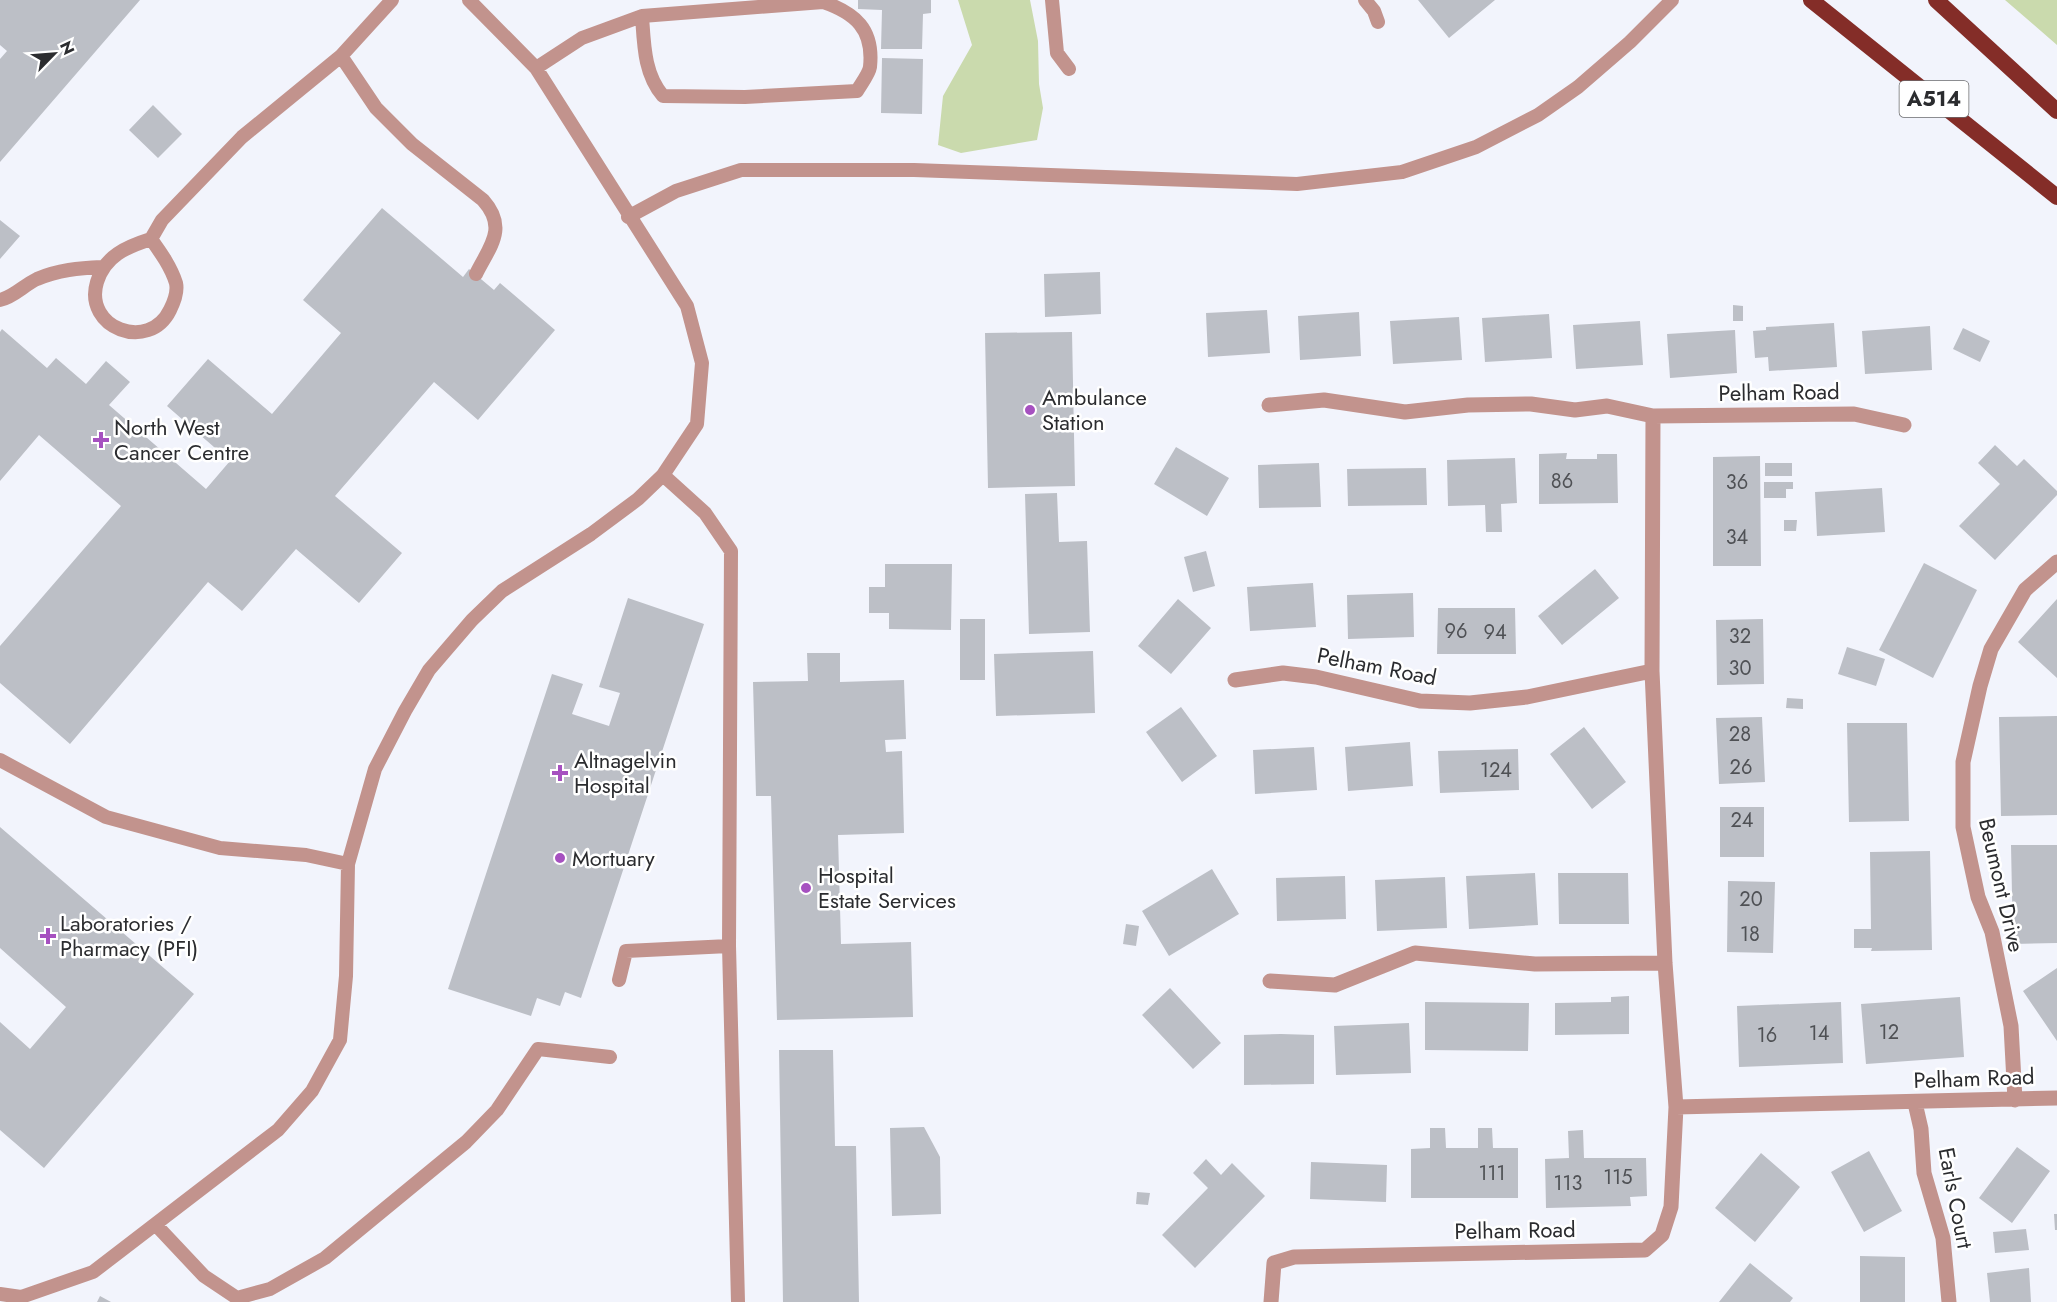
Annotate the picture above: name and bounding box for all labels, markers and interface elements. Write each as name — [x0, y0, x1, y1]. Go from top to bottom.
north arrow — [24, 24, 84, 84]
text: N — [54, 37, 80, 58]
road number: A514 — [1900, 81, 1968, 117]
street label: Pelham Road — [1718, 375, 1840, 409]
place label: Ambulance Station — [1042, 381, 1147, 438]
marker: Ambulance Station — [1023, 403, 1037, 417]
place label: North West Cancer Centre — [114, 411, 249, 468]
marker: North West Cancer Centre — [92, 431, 110, 449]
house number: 86 — [1551, 467, 1573, 496]
house number: 36 — [1726, 468, 1748, 497]
house number: 34 — [1726, 523, 1749, 552]
house number: 96 — [1444, 617, 1468, 646]
house number: 94 — [1483, 618, 1507, 647]
house number: 32 — [1729, 622, 1751, 651]
street label: Pelham Road — [1314, 639, 1440, 693]
house number: 30 — [1729, 654, 1751, 683]
house number: 28 — [1729, 720, 1751, 749]
place label: Altnagelvin Hospital — [574, 744, 677, 801]
house number: 26 — [1730, 753, 1752, 782]
house number: 124 — [1480, 756, 1512, 785]
marker: Altnagelvin Hospital — [551, 764, 569, 782]
house number: 24 — [1730, 806, 1754, 835]
street label: Beumont Drive — [1971, 815, 2033, 955]
place label: Mortuary — [572, 842, 655, 874]
marker: Mortuary — [553, 851, 567, 865]
place label: Hospital Estate Services — [818, 859, 956, 916]
marker: Hospital Estate Services — [799, 881, 813, 895]
house number: 20 — [1739, 885, 1763, 914]
place label: Laboratories / Pharmacy (PFI) — [60, 907, 198, 964]
house number: 18 — [1740, 920, 1760, 949]
marker: Laboratories / Pharmacy (PFI) — [41, 929, 55, 943]
house number: 12 — [1879, 1018, 1899, 1047]
house number: 14 — [1809, 1019, 1830, 1048]
house number: 16 — [1757, 1021, 1777, 1050]
street label: Pelham Road — [1913, 1060, 2035, 1096]
street label: Earls Court — [1931, 1145, 1982, 1252]
house number: 111 — [1479, 1159, 1506, 1188]
house number: 115 — [1603, 1163, 1633, 1192]
house number: 113 — [1554, 1169, 1583, 1198]
street label: Pelham Road — [1454, 1213, 1576, 1247]

